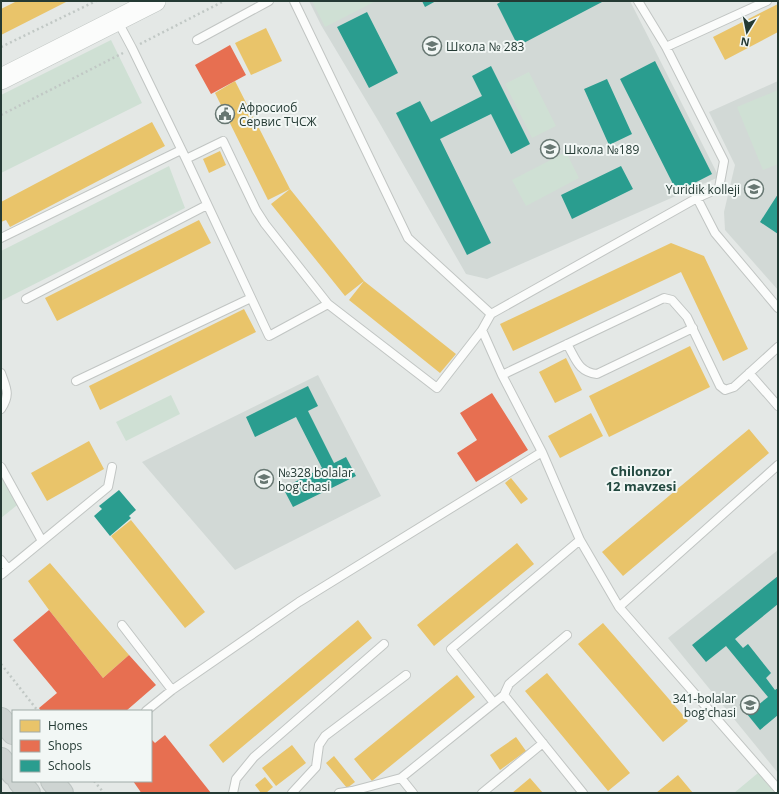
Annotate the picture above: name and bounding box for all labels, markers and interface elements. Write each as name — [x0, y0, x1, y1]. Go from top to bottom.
north arrow — [727, 12, 767, 52]
text: N — [739, 34, 751, 51]
school or university icon: Школа № 283 — [421, 35, 443, 57]
place label: Школа № 283 — [446, 38, 525, 55]
place label: Афросиоб Сервис ТЧСЖ — [239, 99, 318, 130]
public building icon: Афросиоб Сервис ТЧСЖ — [214, 103, 236, 125]
school or university icon: Школа №189 — [539, 138, 561, 160]
place label: Школа №189 — [564, 141, 639, 158]
school or university icon: Yuridik kolleji — [743, 178, 765, 200]
place label: Yuridik kolleji — [666, 181, 740, 198]
district label: Chilonzor 12 mavzesi — [606, 462, 676, 495]
place label: №328 bolalar bog'chasi — [278, 464, 353, 495]
school or university icon: №328 bolalar bog'chasi — [253, 468, 275, 490]
place label: 341-bolalar bog'chasi — [673, 690, 736, 721]
school or university icon: 341-bolalar bog'chasi — [739, 694, 761, 716]
legend — [12, 710, 152, 782]
text: Homes — [48, 717, 88, 734]
text: Shops — [48, 737, 83, 754]
text: Schools — [48, 757, 91, 774]

